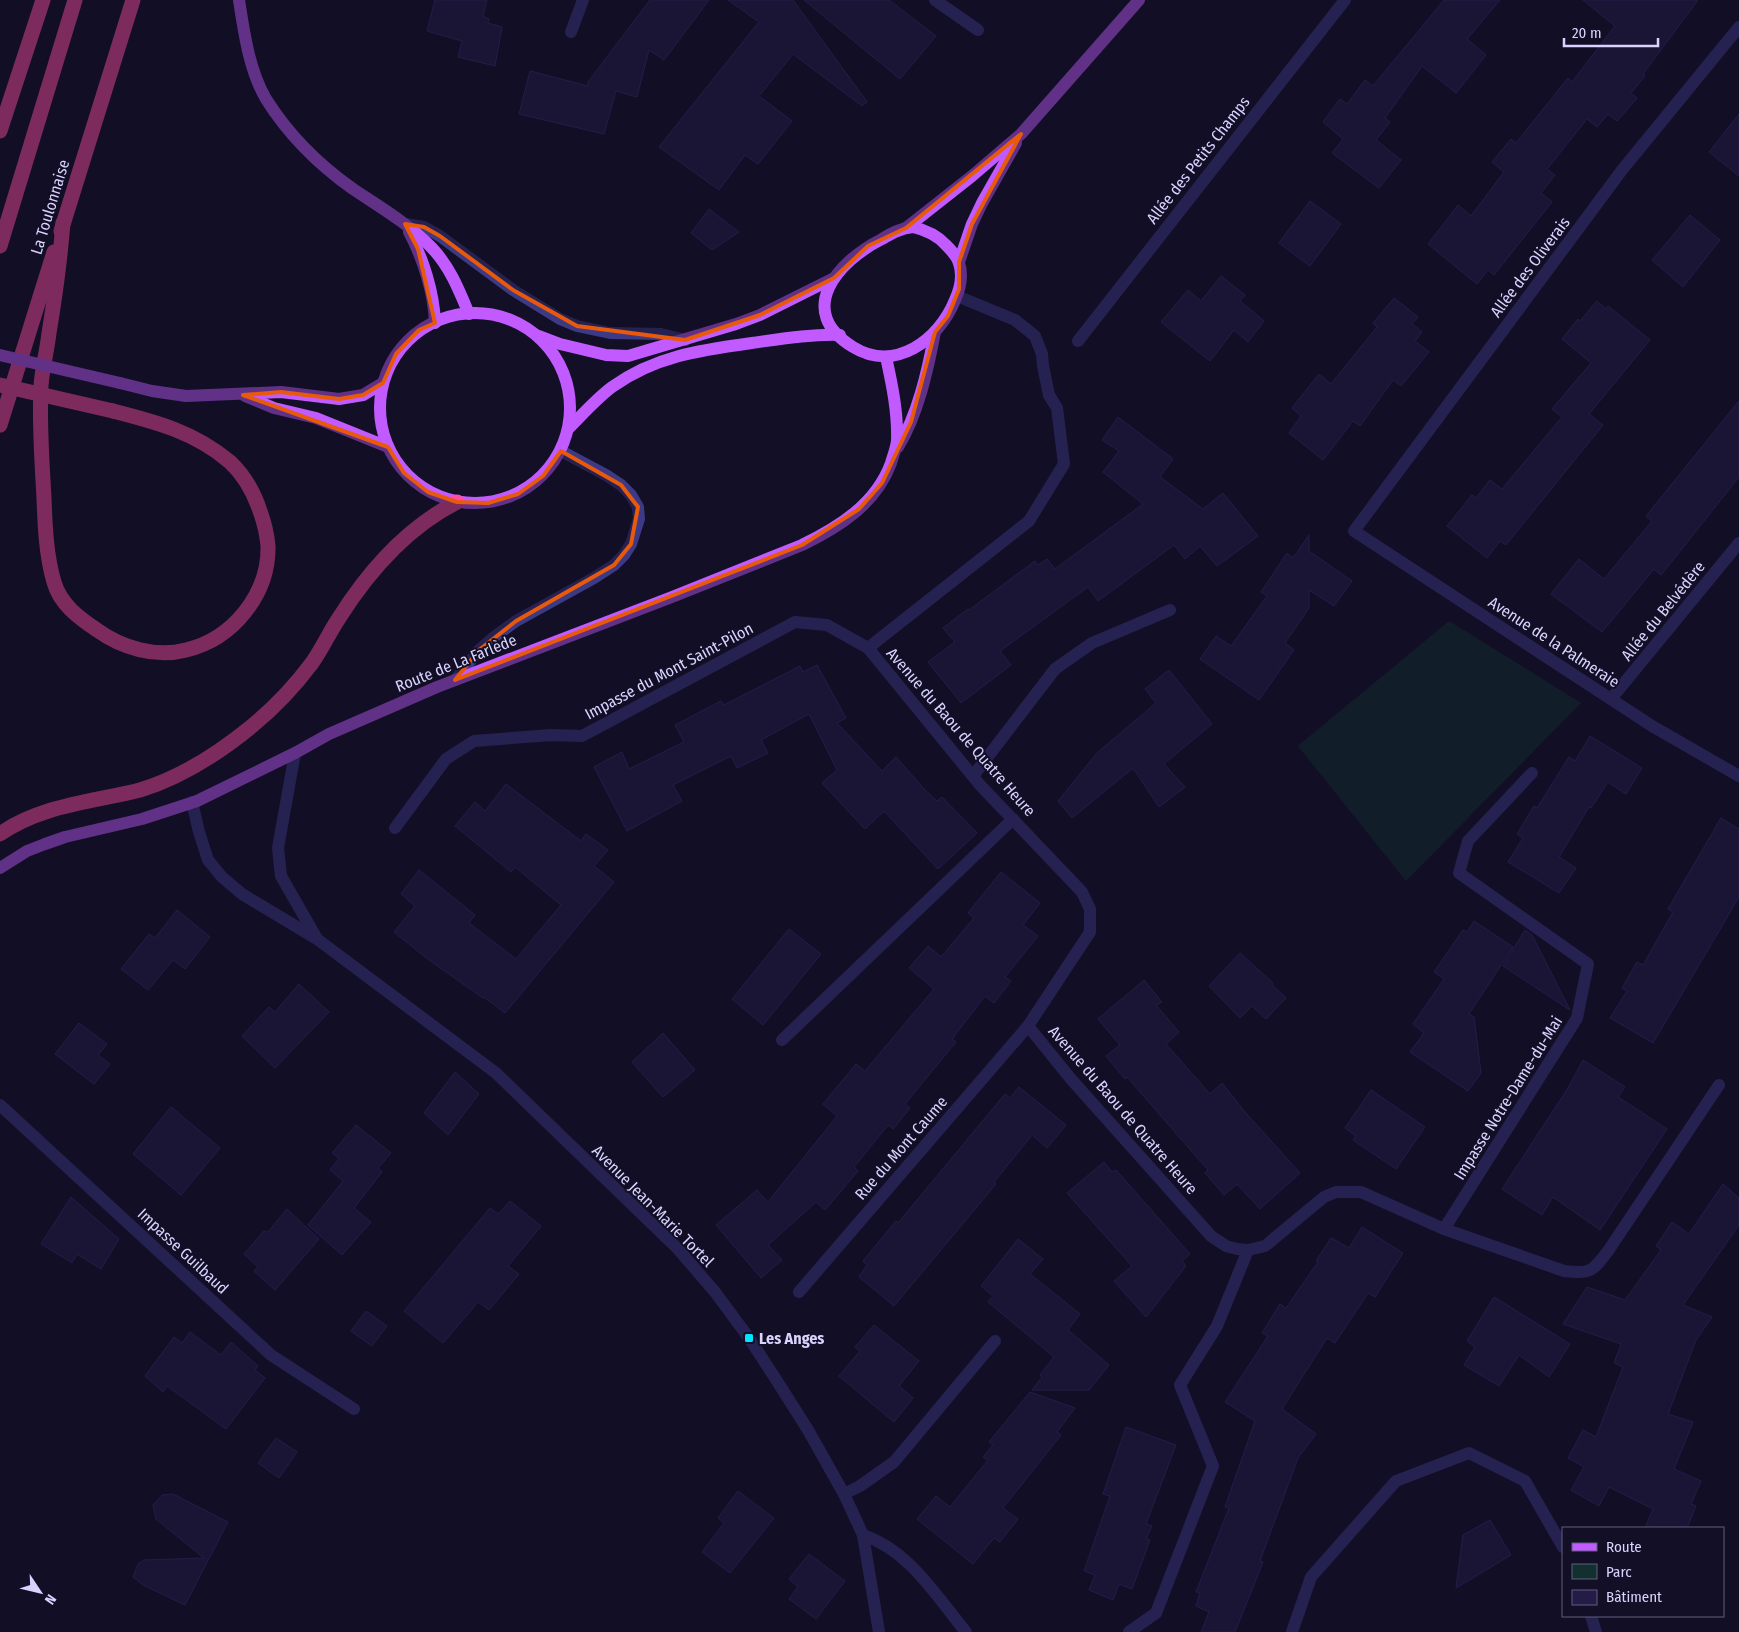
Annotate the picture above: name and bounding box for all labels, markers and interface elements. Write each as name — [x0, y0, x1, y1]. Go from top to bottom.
scale bar — [1564, 15, 1658, 47]
text: 20 m — [1572, 24, 1602, 42]
street label: Allée des Petits Champs — [1142, 92, 1254, 227]
street label: La Toulonnaise — [27, 157, 73, 257]
street label: Allée des Oliverais — [1486, 213, 1574, 321]
street label: Allée du Belvédère — [1617, 557, 1709, 664]
street label: Avenue de la Palmeraie — [1485, 593, 1623, 692]
street label: Impasse du Mont Saint-Pilon — [582, 619, 756, 723]
street label: Route de La Farlède — [393, 630, 519, 696]
street label: Avenue du Baou de Quatre Heure — [883, 644, 1039, 820]
street label: Impasse Notre-Dame-du-Mai — [1450, 1013, 1566, 1183]
street label: Avenue du Baou de Quatre Heure — [1045, 1022, 1201, 1198]
street label: Rue du Mont Caume — [851, 1092, 951, 1204]
street label: Avenue Jean-Marie Tortel — [588, 1141, 718, 1271]
street label: Impasse Guilbaud — [134, 1204, 232, 1298]
place label: Les Anges — [759, 1329, 824, 1348]
marker: Les Anges — [743, 1332, 755, 1344]
legend — [1562, 1527, 1724, 1617]
text: Route — [1606, 1538, 1642, 1556]
text: Parc — [1606, 1563, 1632, 1581]
north arrow — [15, 1567, 65, 1617]
text: Bâtiment — [1606, 1588, 1662, 1606]
text: N — [41, 1591, 60, 1607]

